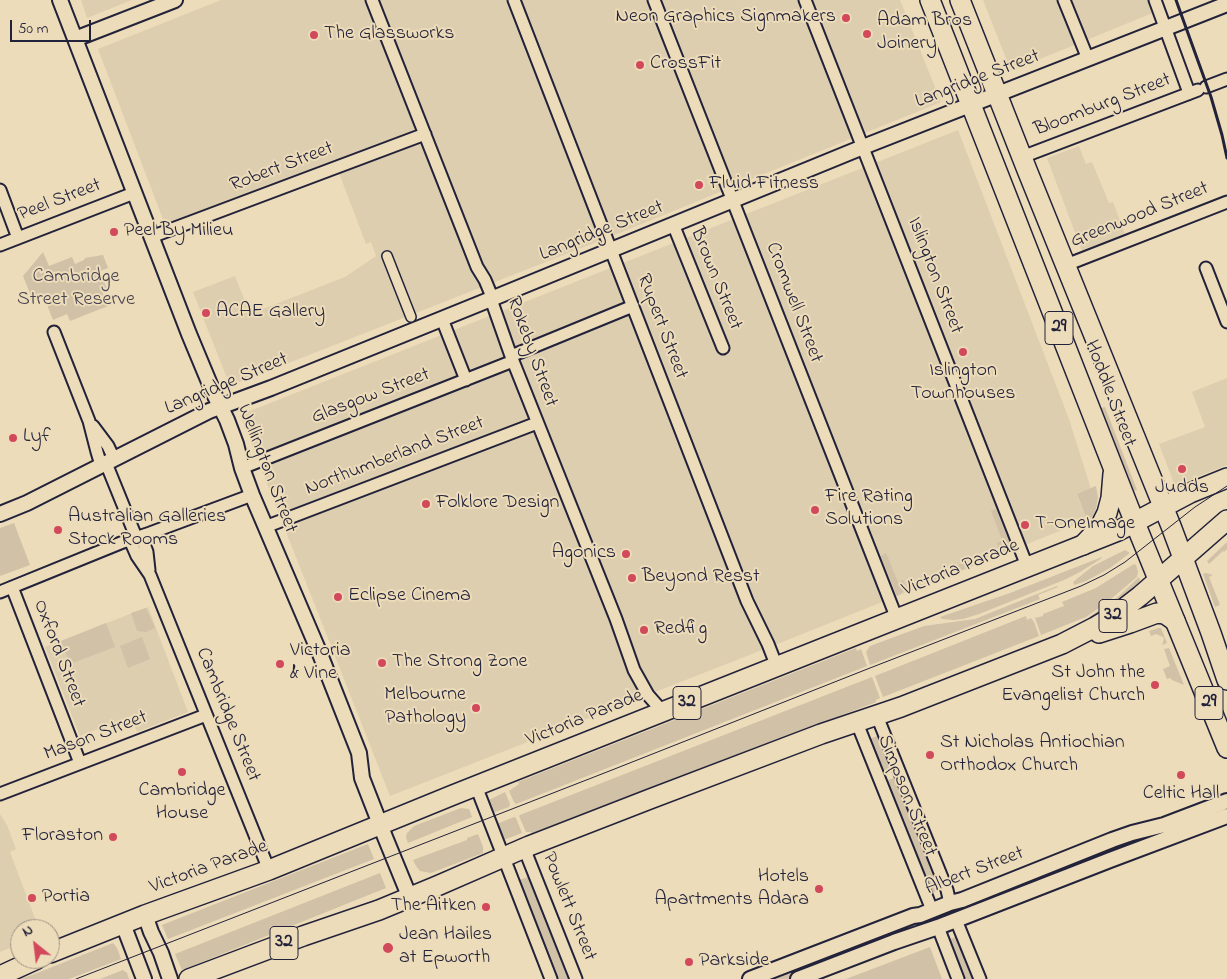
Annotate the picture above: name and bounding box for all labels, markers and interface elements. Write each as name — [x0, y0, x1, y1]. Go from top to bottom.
place label: Neon Graphics Signmakers — [616, 6, 836, 30]
scale bar — [12, 10, 94, 42]
place label: Adam Bros Joinery — [877, 10, 972, 57]
marker: Neon Graphics Signmakers — [840, 12, 852, 24]
text: 50 m — [18, 18, 48, 40]
place label: The Glassworks — [324, 23, 454, 47]
marker: Adam Bros Joinery — [861, 28, 873, 40]
marker: The Glassworks — [308, 29, 320, 41]
street label: Langridge Street — [912, 45, 1044, 115]
place label: CrossFit — [650, 53, 721, 77]
marker: CrossFit — [634, 59, 646, 71]
street label: Bloomburg Street — [1031, 69, 1175, 143]
street label: Robert Street — [227, 137, 337, 199]
place label: Fluid Fitness — [709, 173, 819, 197]
street label: Peel Street — [15, 174, 105, 228]
street label: Greenwood Street — [1067, 177, 1213, 255]
marker: Fluid Fitness — [693, 179, 705, 191]
street label: Langridge Street — [537, 196, 667, 268]
street label: Islington Street — [901, 214, 967, 338]
place label: Peel By Milieu — [124, 220, 233, 244]
street label: Brown Street — [684, 224, 746, 334]
marker: Peel By Milieu — [108, 226, 120, 238]
street label: Cromwell Street — [759, 239, 827, 367]
park label: Cambridge Street Reserve — [17, 266, 135, 313]
street label: Rupert Street — [630, 271, 692, 383]
street label: Rokeby Street — [500, 294, 562, 410]
place label: ACAE Gallery — [216, 301, 325, 325]
marker: ACAE Gallery — [200, 307, 212, 319]
road number: 29 — [1045, 312, 1073, 344]
street label: Hoddle Street — [1078, 337, 1140, 451]
marker: Islington Townhouses — [957, 346, 969, 358]
street label: Langridge Street — [162, 348, 292, 422]
place label: Islington Townhouses — [911, 360, 1015, 407]
street label: Glasgow Street — [308, 363, 434, 431]
street label: Wellington Street — [230, 401, 302, 537]
street label: Northumberland Street — [302, 412, 488, 502]
place label: Lyf — [23, 426, 51, 450]
marker: Lyf — [7, 432, 19, 444]
marker: Judds — [1176, 463, 1188, 475]
place label: Judds — [1155, 477, 1209, 501]
place label: Fire Rating Solutions — [825, 486, 913, 533]
place label: Folklore Design — [436, 492, 559, 516]
marker: Folklore Design — [420, 498, 432, 510]
marker: Fire Rating Solutions — [809, 504, 821, 516]
place label: Australian Galleries Stock Rooms — [68, 506, 226, 553]
place label: T-OneImage — [1035, 513, 1135, 537]
marker: T-OneImage — [1019, 519, 1031, 531]
marker: Australian Galleries Stock Rooms — [52, 524, 64, 536]
street label: Victoria Parade — [899, 535, 1023, 603]
place label: Agonics — [552, 542, 616, 566]
marker: Agonics — [620, 548, 632, 560]
place label: Beyond Resst — [642, 566, 760, 590]
marker: Beyond Resst — [626, 572, 638, 584]
place label: Eclipse Cinema — [348, 585, 471, 609]
marker: Eclipse Cinema — [332, 591, 344, 603]
street label: Oxford Street — [26, 597, 90, 711]
road number: 32 — [1099, 600, 1127, 632]
place label: Redfig — [654, 618, 707, 642]
marker: Redfig — [638, 624, 650, 636]
place label: Victoria & Vine — [290, 640, 351, 687]
street label: Cambridge Street — [189, 645, 265, 785]
place label: The Strong Zone — [392, 651, 528, 675]
marker: The Strong Zone — [376, 657, 388, 669]
marker: Victoria & Vine — [274, 658, 286, 670]
place label: St John the Evangelist Church — [1001, 662, 1145, 709]
marker: St John the Evangelist Church — [1149, 679, 1161, 691]
place label: Melbourne Pathology — [384, 684, 466, 731]
street label: Victoria Parade — [523, 685, 647, 753]
road number: 32 — [673, 686, 701, 720]
road number: 29 — [1195, 686, 1223, 720]
marker: Melbourne Pathology — [470, 702, 482, 714]
street label: Mason Street — [41, 706, 151, 768]
street label: Simpson Street — [871, 732, 941, 860]
place label: St Nicholas Antiochian Orthodox Church — [940, 732, 1125, 779]
marker: St Nicholas Antiochian Orthodox Church — [924, 749, 936, 761]
marker: Cambridge House — [176, 766, 188, 778]
marker: Celtic Hall — [1175, 769, 1187, 781]
place label: Cambridge House — [139, 780, 225, 827]
place label: Celtic Hall — [1143, 783, 1219, 807]
place label: Floraston — [22, 825, 103, 849]
marker: Floraston — [107, 831, 119, 843]
street label: Victoria Parade — [147, 836, 271, 900]
street label: Albert Street — [922, 842, 1028, 902]
street label: Powlett Street — [535, 849, 601, 965]
place label: Hotels Apartments Adara — [654, 866, 809, 913]
marker: Hotels Apartments Adara — [813, 883, 825, 895]
place label: Portia — [42, 886, 90, 910]
marker: Portia — [26, 892, 38, 904]
place label: The Aitken — [391, 895, 476, 919]
marker: The Aitken — [480, 901, 492, 913]
north arrow — [10, 919, 60, 969]
text: N — [19, 920, 37, 943]
place label: Jean Hailes at Epworth — [399, 924, 492, 971]
road number: 32 — [270, 926, 298, 960]
marker: Jean Hailes at Epworth — [381, 941, 395, 955]
place label: Parkside — [699, 950, 769, 974]
marker: Parkside — [683, 956, 695, 968]

